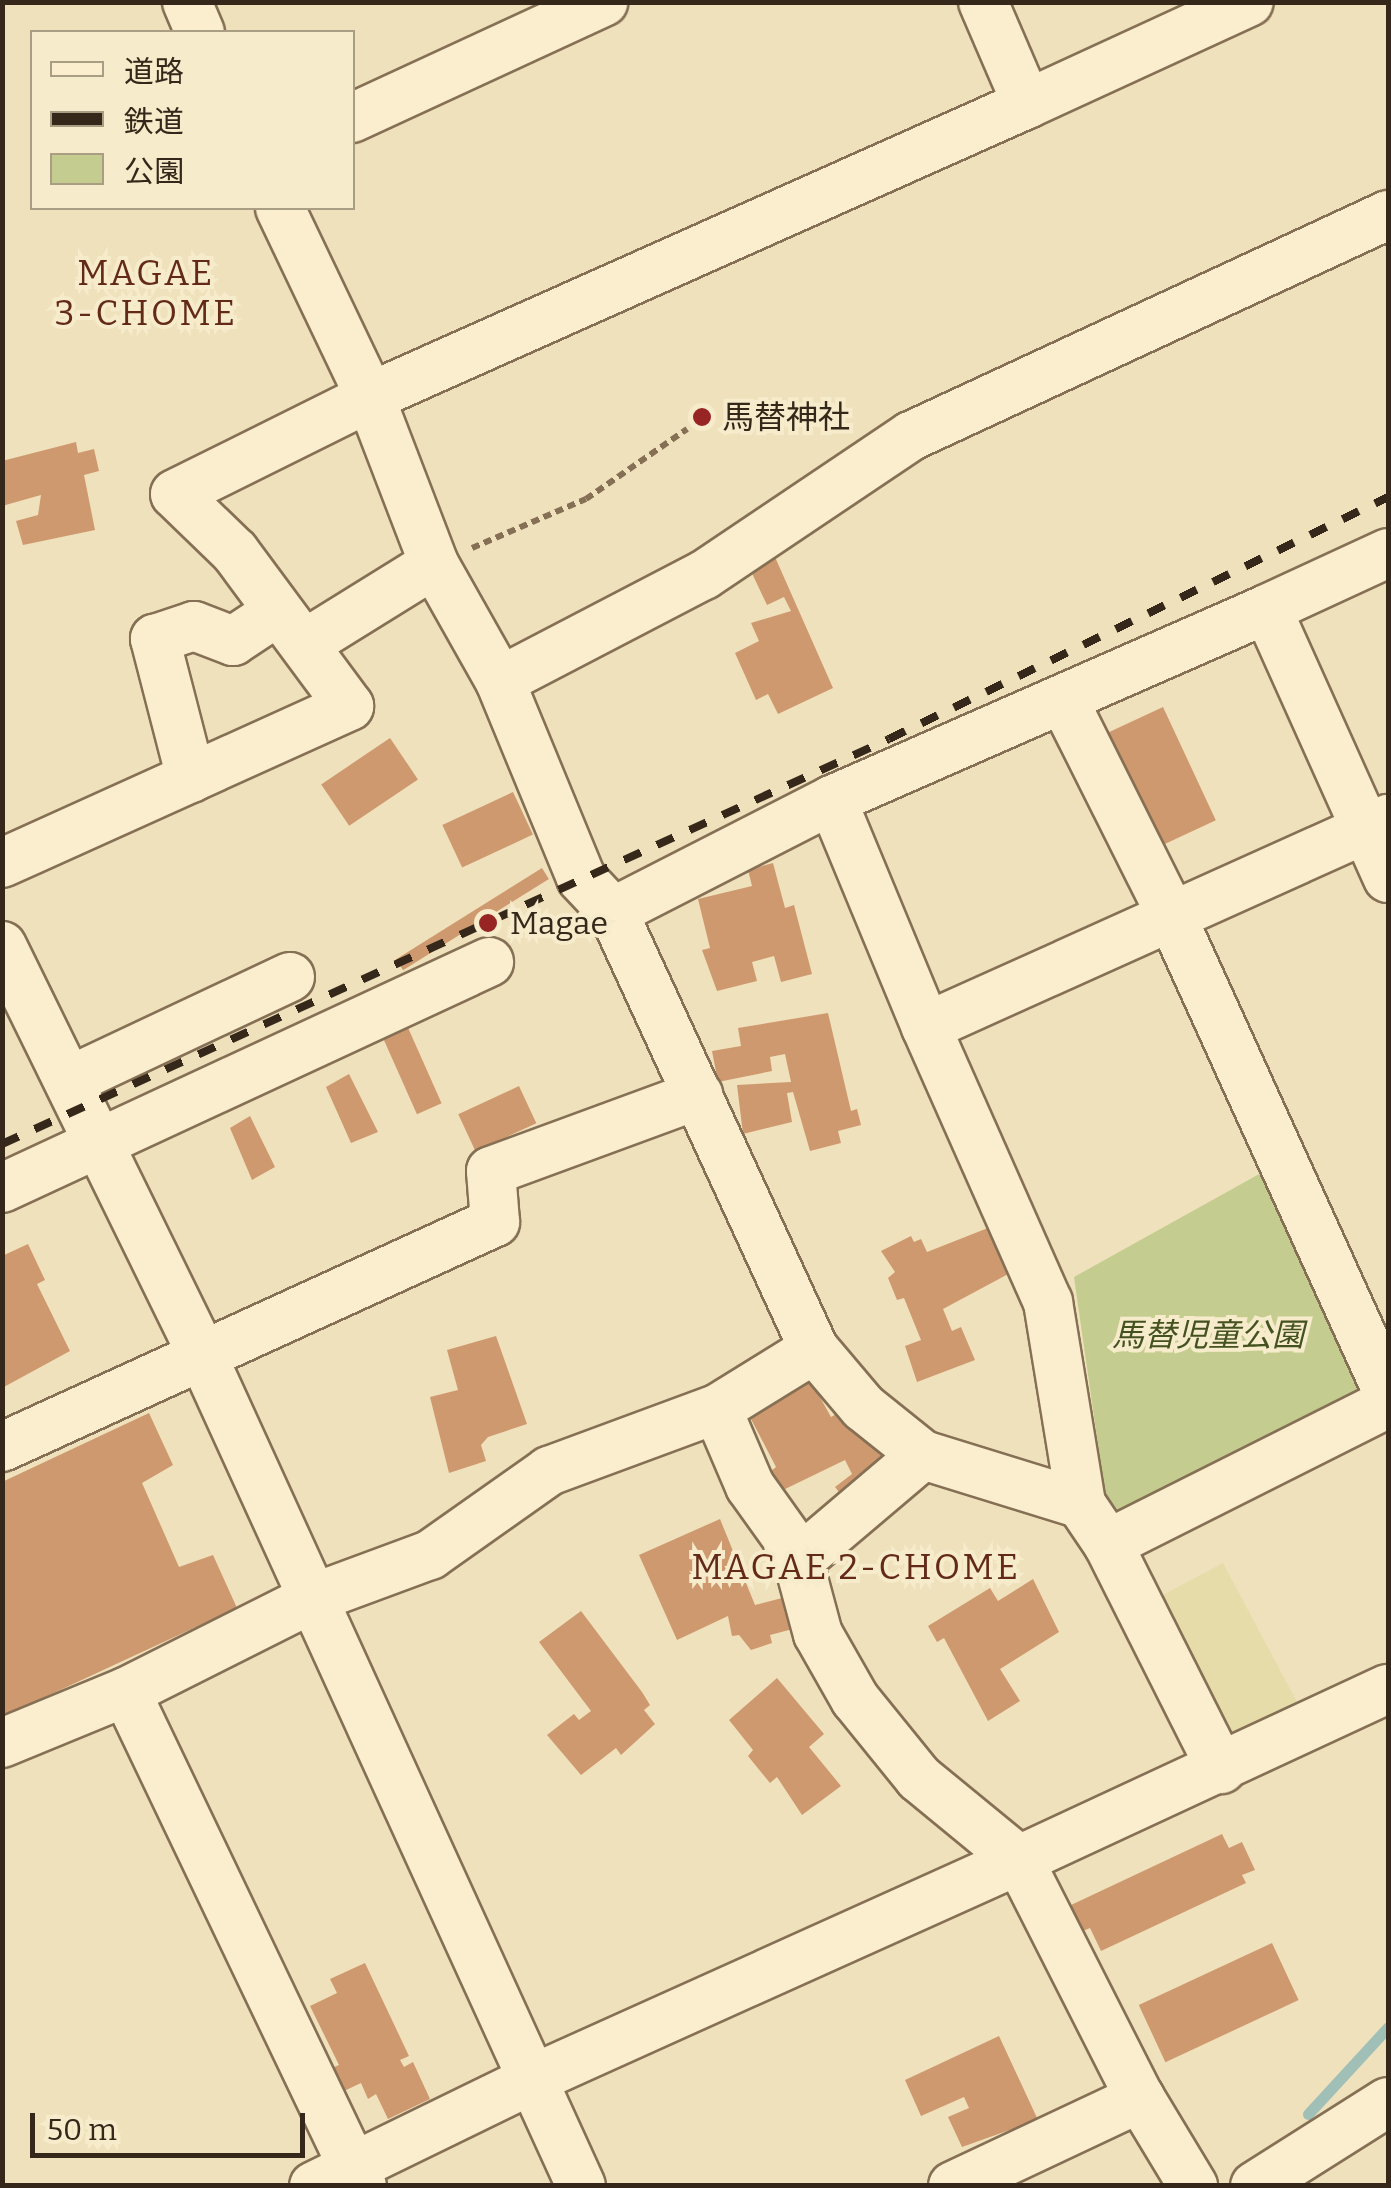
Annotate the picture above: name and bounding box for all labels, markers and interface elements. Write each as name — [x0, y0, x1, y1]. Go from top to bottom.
legend — [30, 30, 355, 210]
text: 道路 — [124, 54, 184, 90]
text: 鉄道 — [124, 104, 184, 140]
text: 公園 — [124, 154, 184, 190]
district label: MAGAE 3-CHOME — [55, 252, 237, 334]
place label: 馬替神社 — [722, 398, 850, 436]
marker: 馬替神社 — [691, 406, 713, 428]
place label: Magae — [510, 904, 608, 942]
marker: Magae — [475, 910, 501, 936]
park label: 馬替児童公園 — [1112, 1316, 1304, 1354]
district label: MAGAE 2-CHOME — [691, 1546, 1021, 1588]
scale bar — [35, 2093, 310, 2155]
text: 50 m — [47, 2112, 117, 2148]

